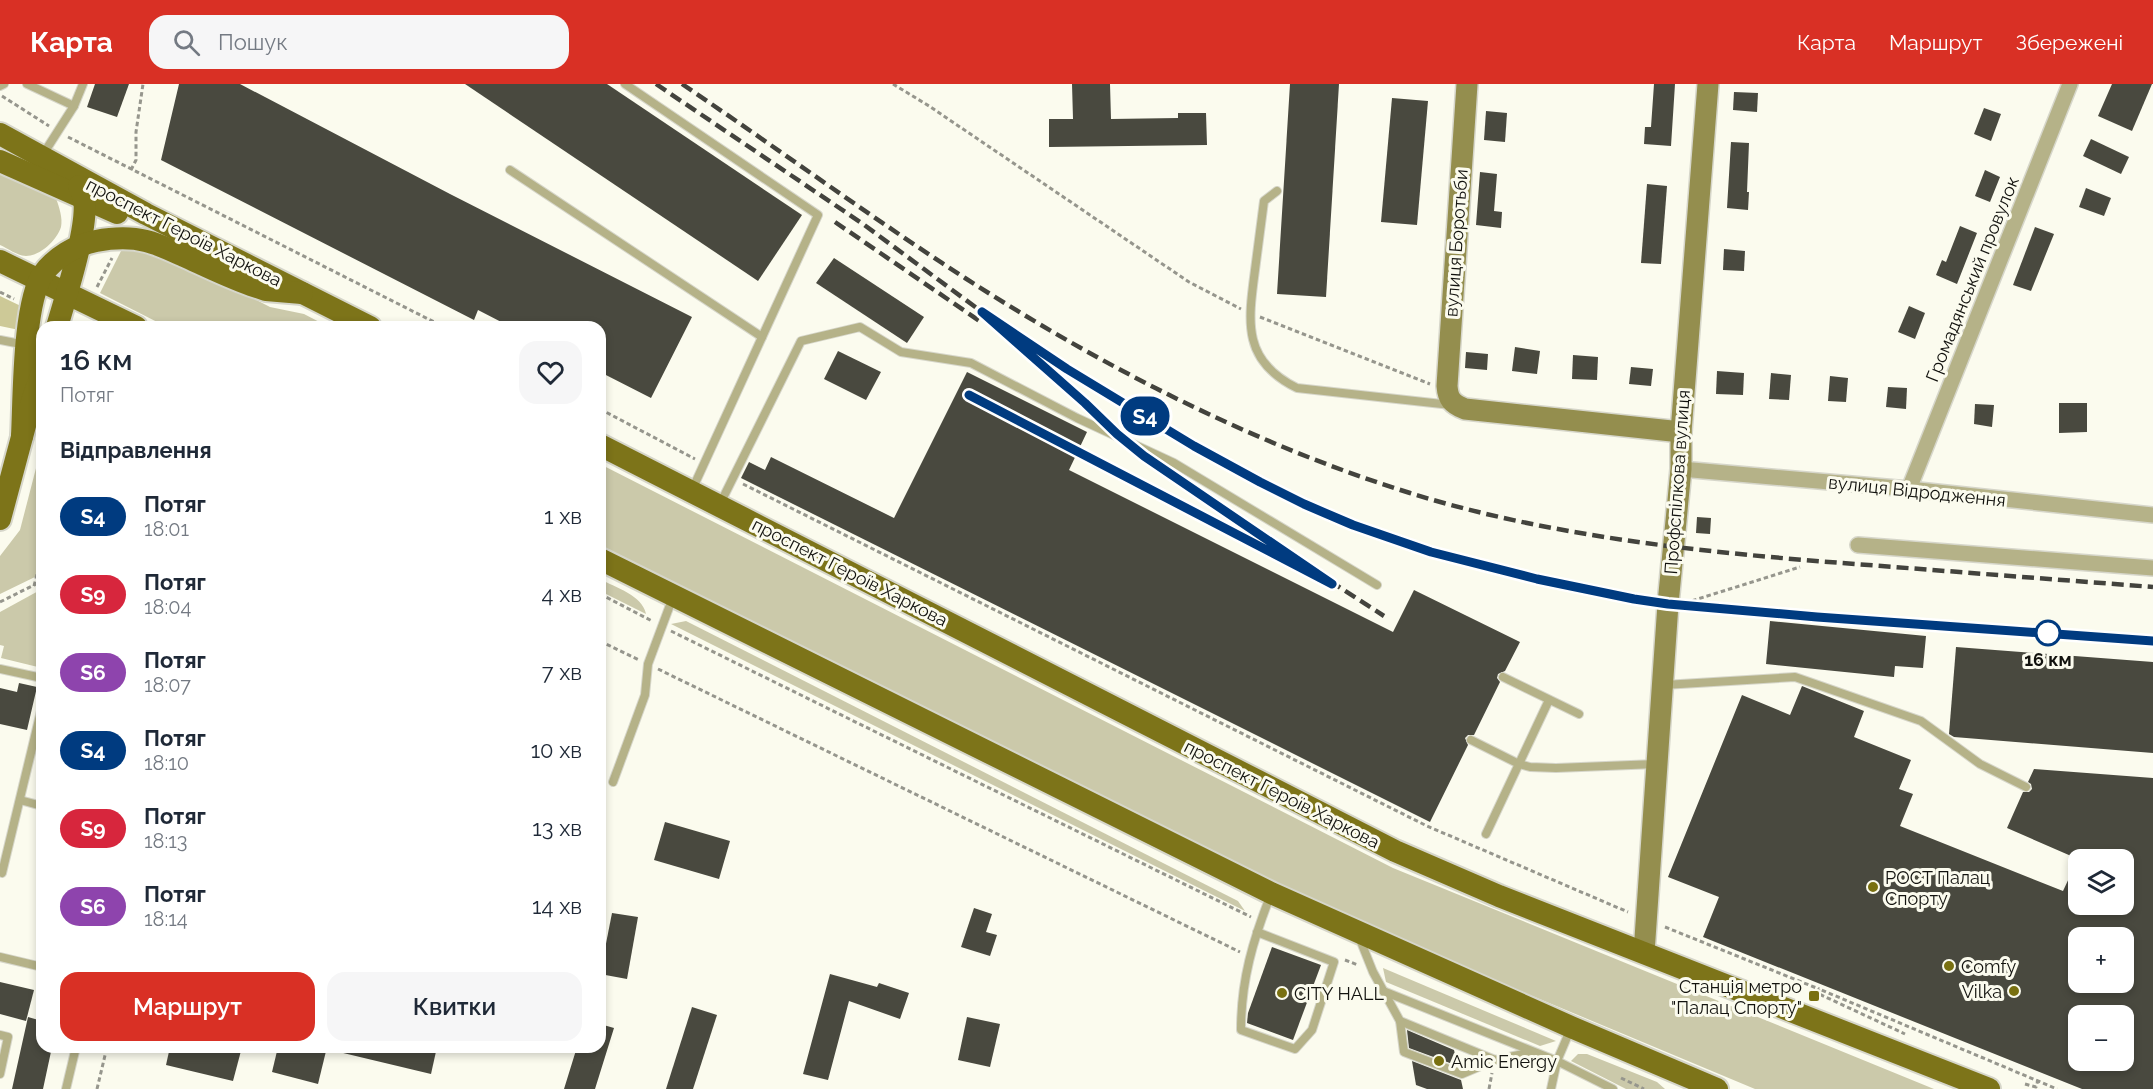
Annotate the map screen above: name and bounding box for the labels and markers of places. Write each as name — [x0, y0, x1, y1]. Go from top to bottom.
marker: 16 км — [2035, 620, 2061, 646]
place label: 16 км — [2024, 649, 2072, 670]
place label: РОСТ Палац Спорту — [1885, 867, 1990, 909]
marker: РОСТ Палац Спорту — [1866, 880, 1880, 894]
place label: Comfy — [1961, 956, 2016, 977]
marker: Comfy — [1942, 959, 1956, 973]
place label: Станція метро "Палац Спорту" — [1671, 976, 1802, 1018]
place label: Vilka — [1962, 981, 2002, 1002]
place label: CITY HALL — [1294, 983, 1384, 1004]
marker: Vilka — [2007, 984, 2021, 998]
marker: CITY HALL — [1275, 986, 1289, 1000]
marker: Станція метро "Палац Спорту" — [1807, 989, 1821, 1003]
place label: Amic Energy — [1451, 1051, 1557, 1072]
marker: Amic Energy — [1432, 1054, 1446, 1068]

